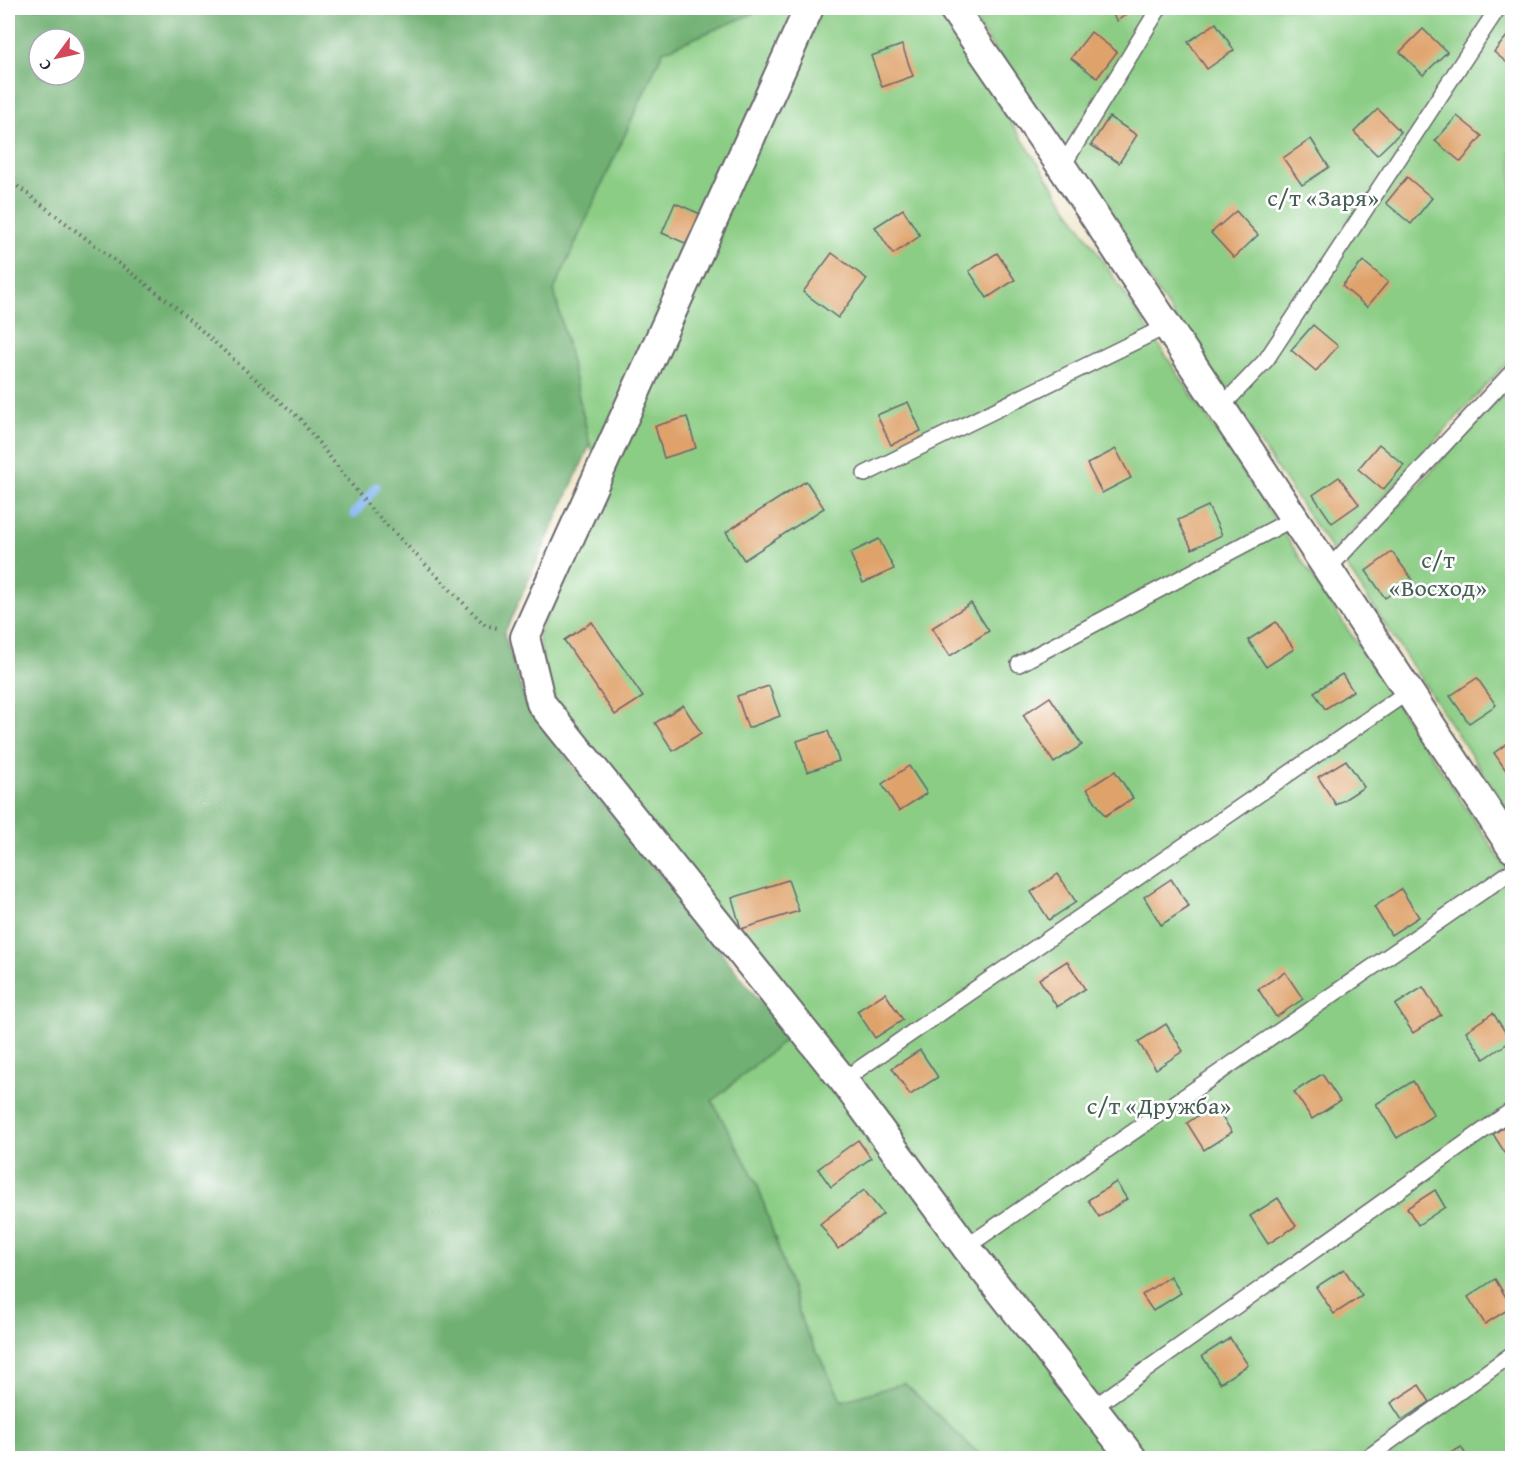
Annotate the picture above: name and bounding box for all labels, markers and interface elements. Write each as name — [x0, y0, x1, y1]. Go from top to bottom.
north arrow — [27, 27, 87, 87]
text: С — [32, 55, 57, 75]
park label: с/т «Заря» — [1267, 180, 1379, 215]
park label: с/т «Восход» — [1389, 542, 1487, 605]
park label: с/т «Дружба» — [1087, 1088, 1231, 1123]

